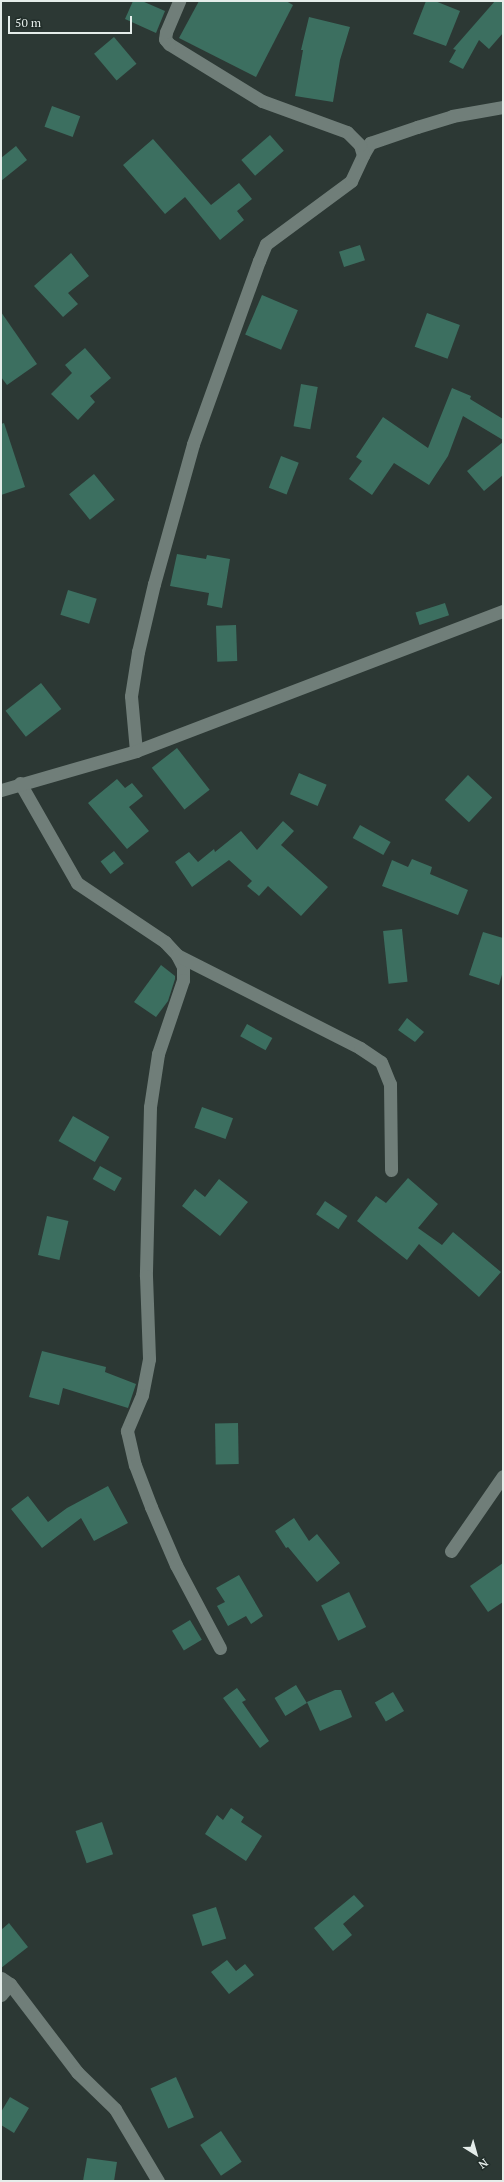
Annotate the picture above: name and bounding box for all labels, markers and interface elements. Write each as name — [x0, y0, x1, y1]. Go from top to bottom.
scale bar — [10, 8, 134, 34]
text: 50 m — [15, 15, 41, 30]
north arrow — [456, 2134, 496, 2174]
text: N — [476, 2155, 491, 2172]

